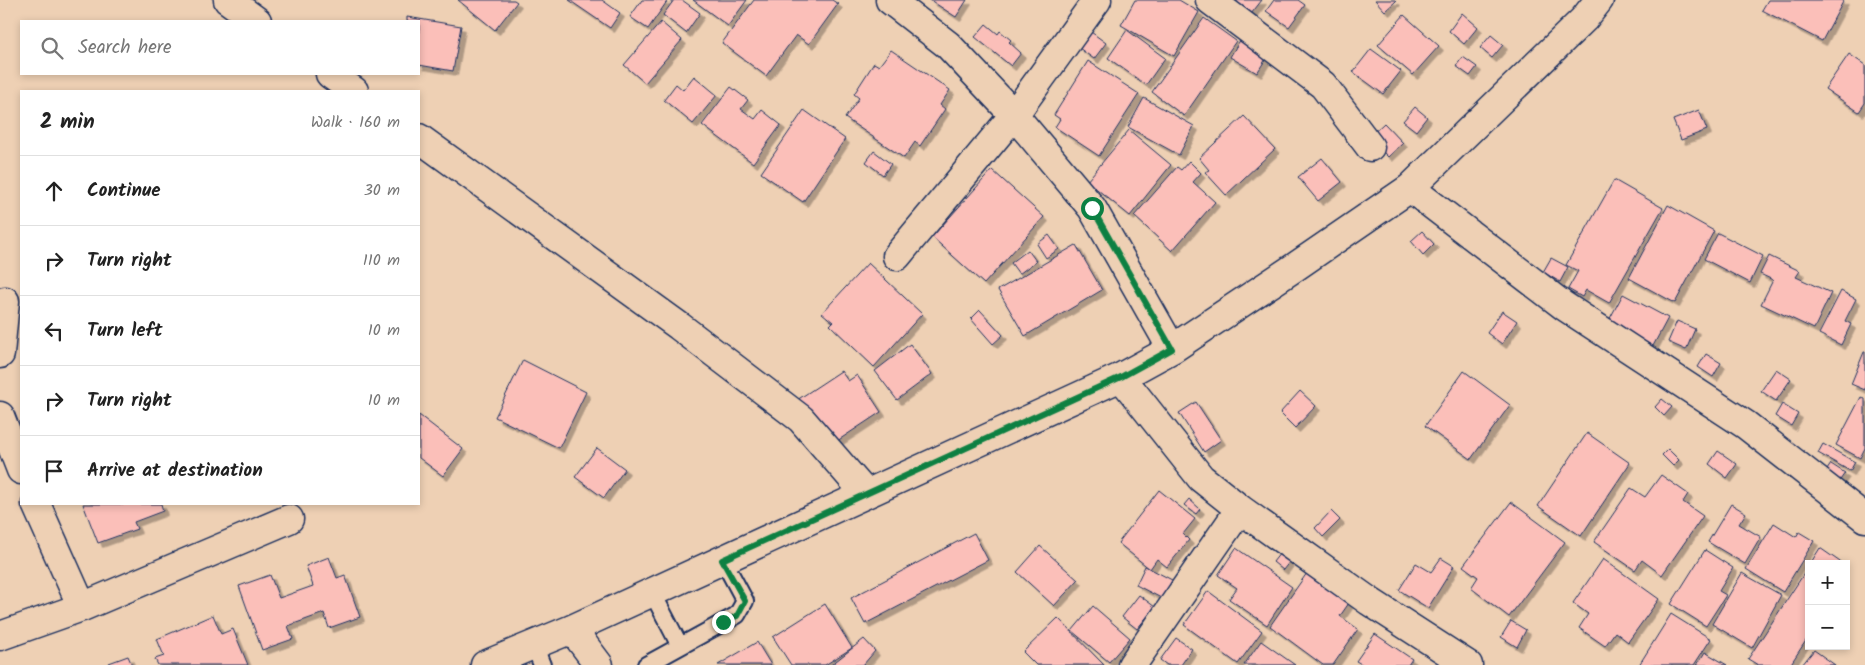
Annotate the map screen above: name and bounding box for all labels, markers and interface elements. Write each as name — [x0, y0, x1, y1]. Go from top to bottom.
search box — [20, 20, 420, 75]
text: Search here — [78, 33, 172, 63]
icon: search — [38, 34, 66, 62]
text: 2 min — [40, 106, 95, 139]
text: Walk · 160 m — [311, 110, 400, 135]
text: Continue — [87, 176, 160, 206]
icon: ahead — [40, 177, 68, 205]
text: 30 m — [364, 178, 400, 203]
route start — [1081, 197, 1104, 220]
text: Turn right — [87, 246, 172, 276]
icon: right — [40, 247, 68, 275]
text: 110 m — [363, 248, 400, 273]
text: Turn left — [87, 316, 162, 346]
icon: left — [40, 317, 68, 345]
text: 10 m — [368, 318, 400, 343]
text: Turn right — [87, 386, 172, 416]
icon: right — [40, 387, 68, 415]
text: 10 m — [368, 388, 400, 413]
text: Arrive at destination — [87, 456, 263, 486]
icon: arrive — [40, 457, 68, 485]
map controls — [1805, 560, 1850, 650]
button: + — [1805, 560, 1850, 605]
button: − — [1805, 605, 1850, 650]
route end — [712, 611, 735, 634]

